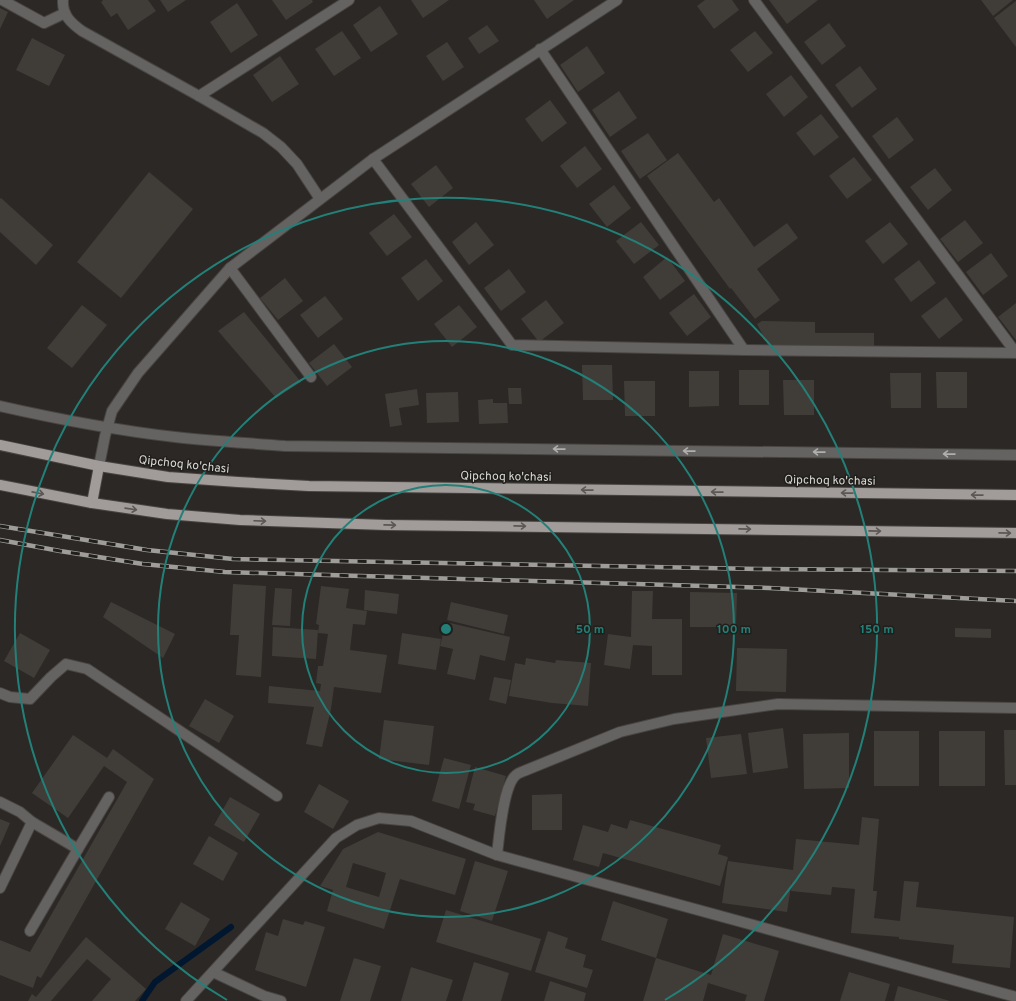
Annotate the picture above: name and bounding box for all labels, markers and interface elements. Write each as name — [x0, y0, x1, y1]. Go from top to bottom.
one-way arrow — [553, 445, 566, 453]
one-way arrow — [683, 447, 696, 455]
one-way arrow — [813, 448, 826, 456]
one-way arrow — [943, 450, 956, 458]
street label: Qipchoq ko'chasi — [138, 452, 230, 478]
street label: Qipchoq ko'chasi — [460, 468, 552, 486]
street label: Qipchoq ko'chasi — [784, 472, 876, 490]
one-way arrow — [581, 486, 594, 494]
one-way arrow — [711, 488, 724, 496]
one-way arrow — [31, 489, 44, 497]
one-way arrow — [841, 489, 854, 497]
one-way arrow — [971, 491, 984, 499]
one-way arrow — [124, 505, 137, 513]
one-way arrow — [253, 517, 266, 525]
one-way arrow — [383, 521, 396, 528]
one-way arrow — [513, 522, 526, 530]
one-way arrow — [738, 525, 751, 533]
one-way arrow — [868, 527, 881, 535]
one-way arrow — [998, 529, 1011, 537]
centre of rings — [439, 622, 453, 636]
text: 50 m — [576, 622, 604, 638]
text: 100 m — [717, 622, 751, 638]
text: 150 m — [860, 622, 894, 638]

